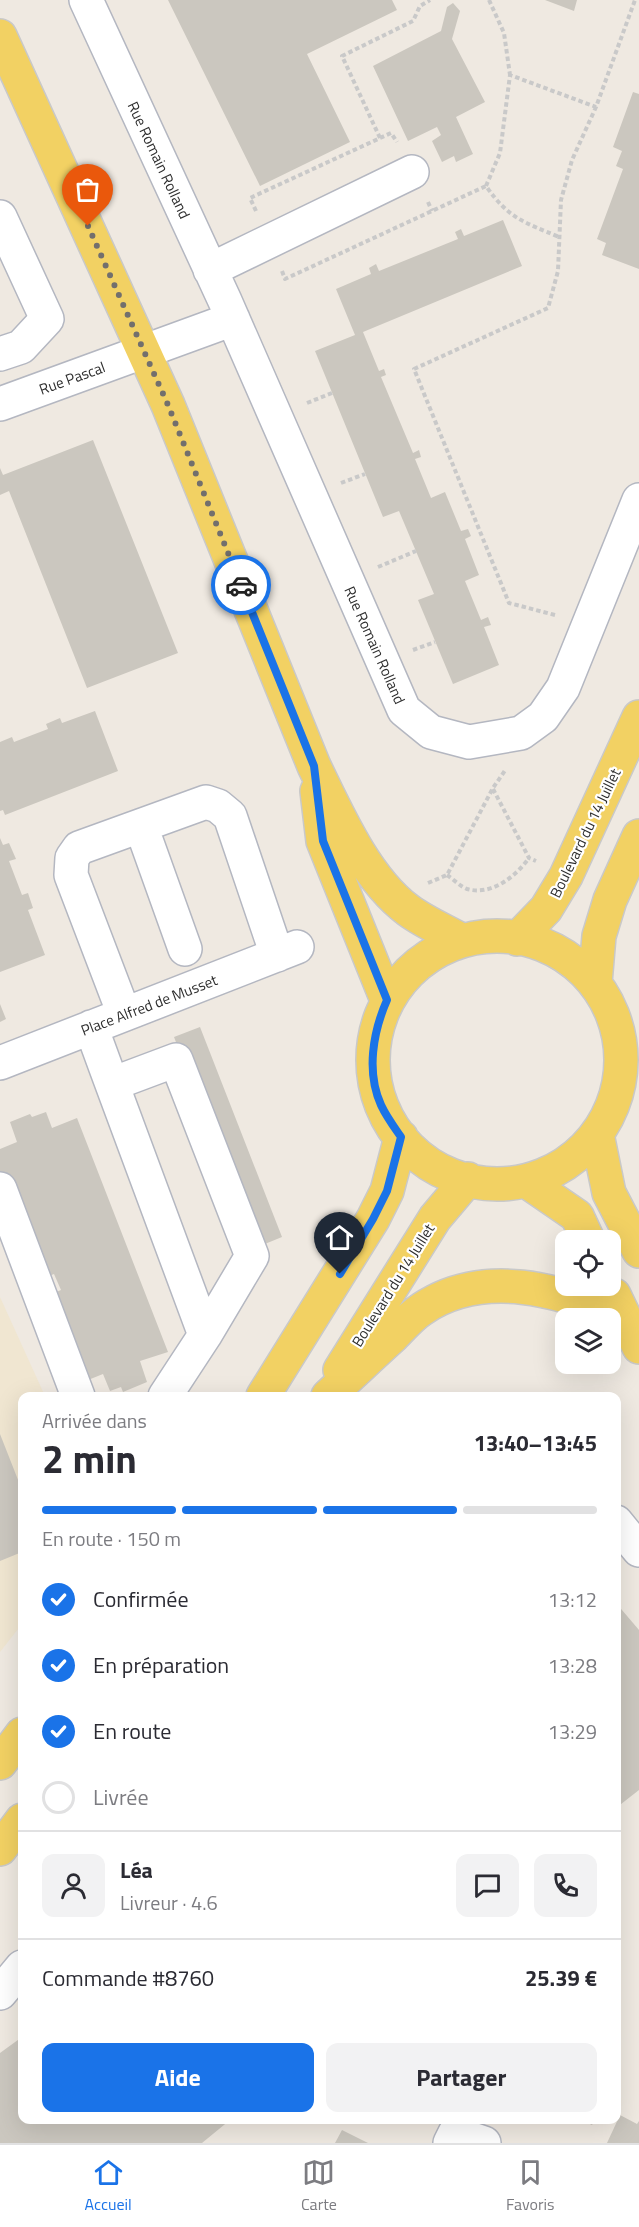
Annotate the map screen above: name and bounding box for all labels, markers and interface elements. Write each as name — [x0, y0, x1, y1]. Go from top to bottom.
street label: Rue Romain Rolland — [122, 97, 196, 223]
pin — [62, 164, 113, 226]
icon: bag — [71, 173, 104, 206]
street label: Rue Pascal — [36, 355, 108, 401]
courier — [211, 555, 271, 615]
icon: car — [225, 569, 258, 602]
street label: Rue Romain Rolland — [339, 582, 411, 708]
street label: Boulevard du 14 Juillet — [544, 764, 627, 902]
street label: Place Alfred de Musset — [77, 968, 221, 1042]
pin — [314, 1212, 365, 1274]
street label: Boulevard du 14 Juillet — [346, 1218, 441, 1351]
icon: home — [323, 1221, 356, 1254]
map controls — [555, 1230, 621, 1374]
button: locate — [555, 1230, 621, 1296]
button: layers — [555, 1308, 621, 1374]
text: Arrivée dans — [42, 1405, 147, 1436]
text: 13:40–13:45 — [474, 1426, 597, 1460]
text: 2 min — [42, 1429, 137, 1488]
text: En route · 150 m — [42, 1523, 181, 1554]
text: Confirmée — [93, 1582, 189, 1616]
icon: check — [42, 1583, 75, 1616]
text: 13:12 — [548, 1584, 597, 1615]
text: En préparation — [93, 1648, 229, 1682]
icon: check — [42, 1649, 75, 1682]
text: 13:28 — [548, 1650, 597, 1681]
text: En route — [93, 1714, 171, 1748]
icon: check — [42, 1715, 75, 1748]
text: 13:29 — [548, 1716, 597, 1747]
text: Livrée — [93, 1780, 149, 1814]
text: Léa — [120, 1853, 153, 1887]
button: person — [42, 1854, 105, 1917]
button: chat — [456, 1854, 519, 1917]
button: phone — [534, 1854, 597, 1917]
text: Livreur · 4.6 — [120, 1887, 218, 1918]
text: Commande #8760 — [42, 1961, 214, 1995]
text: 25.39 € — [525, 1961, 597, 1995]
button: Aide — [42, 2043, 314, 2112]
button: Partager — [326, 2043, 597, 2112]
tab: Accueil — [85, 2156, 132, 2216]
tab: Carte — [301, 2156, 337, 2216]
tab: Favoris — [506, 2156, 554, 2216]

